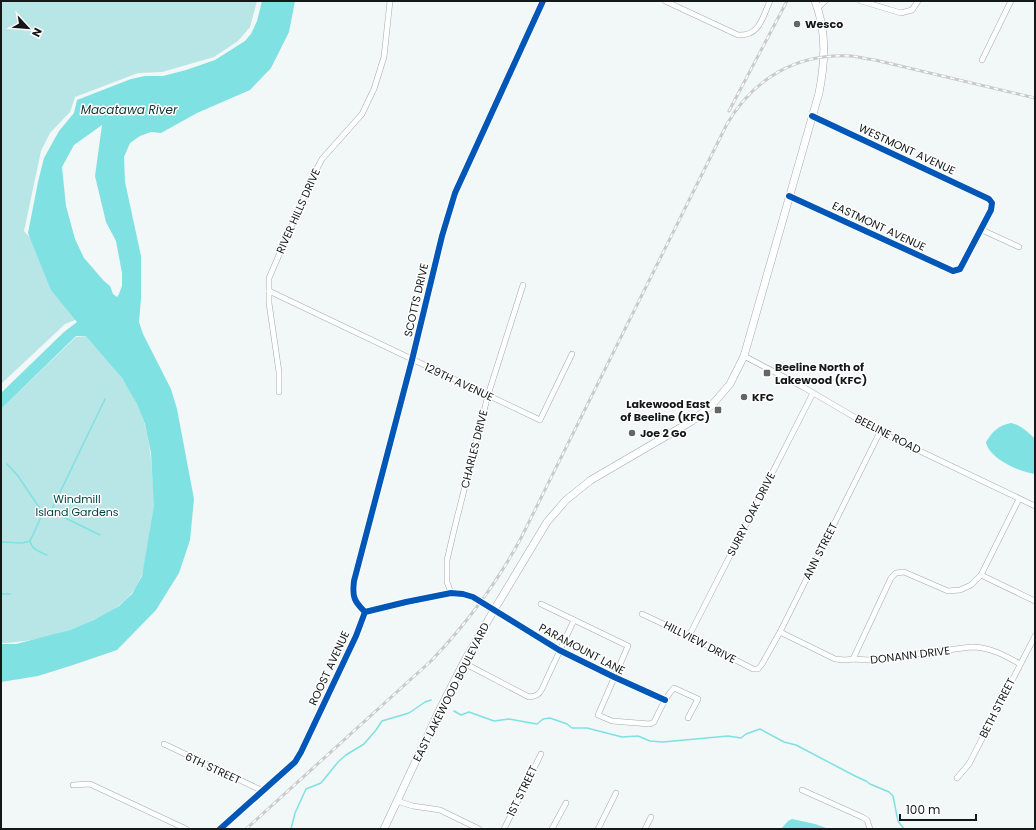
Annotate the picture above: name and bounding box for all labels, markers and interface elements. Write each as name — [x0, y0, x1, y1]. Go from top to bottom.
north arrow — [8, 8, 48, 48]
place label: Wesco — [805, 16, 843, 32]
marker: Wesco — [792, 19, 802, 29]
text: N — [28, 25, 46, 40]
water label: Macatawa River — [81, 101, 178, 118]
street label: WESTMONT AVENUE — [856, 120, 958, 178]
street label: RIVER HILLS DRIVE — [272, 166, 324, 256]
street label: EASTMONT AVENUE — [830, 197, 928, 255]
street label: SCOTTS DRIVE — [400, 262, 432, 338]
street label: 129TH AVENUE — [422, 359, 496, 405]
place label: Beeline North of Lakewood (KFC) — [775, 359, 867, 388]
marker: Beeline North of Lakewood (KFC) — [762, 368, 772, 378]
place label: KFC — [752, 389, 774, 405]
marker: KFC — [739, 392, 749, 402]
place label: Lakewood East of Beeline (KFC) — [620, 396, 711, 425]
marker: Lakewood East of Beeline (KFC) — [713, 405, 723, 415]
street label: CHARLES DRIVE — [457, 408, 491, 490]
street label: BEELINE ROAD — [852, 410, 924, 458]
place label: Joe 2 Go — [640, 425, 686, 441]
marker: Joe 2 Go — [627, 428, 637, 438]
street label: SURRY OAK DRIVE — [723, 469, 779, 559]
park label: Windmill Island Gardens — [35, 491, 119, 520]
street label: ANN STREET — [799, 520, 841, 582]
street label: HILLVIEW DRIVE — [661, 617, 739, 667]
street label: PARAMOUNT LANE — [536, 619, 628, 679]
street label: EAST LAKEWOOD BOULEVARD — [409, 620, 493, 764]
street label: ROOST AVENUE — [305, 628, 353, 708]
street label: DONANN DRIVE — [869, 642, 951, 668]
street label: BETH STREET — [975, 675, 1019, 741]
street label: 6TH STREET — [183, 748, 244, 788]
street label: 1ST STREET — [503, 763, 541, 819]
scale bar — [900, 796, 976, 822]
text: 100 m — [906, 801, 940, 818]

